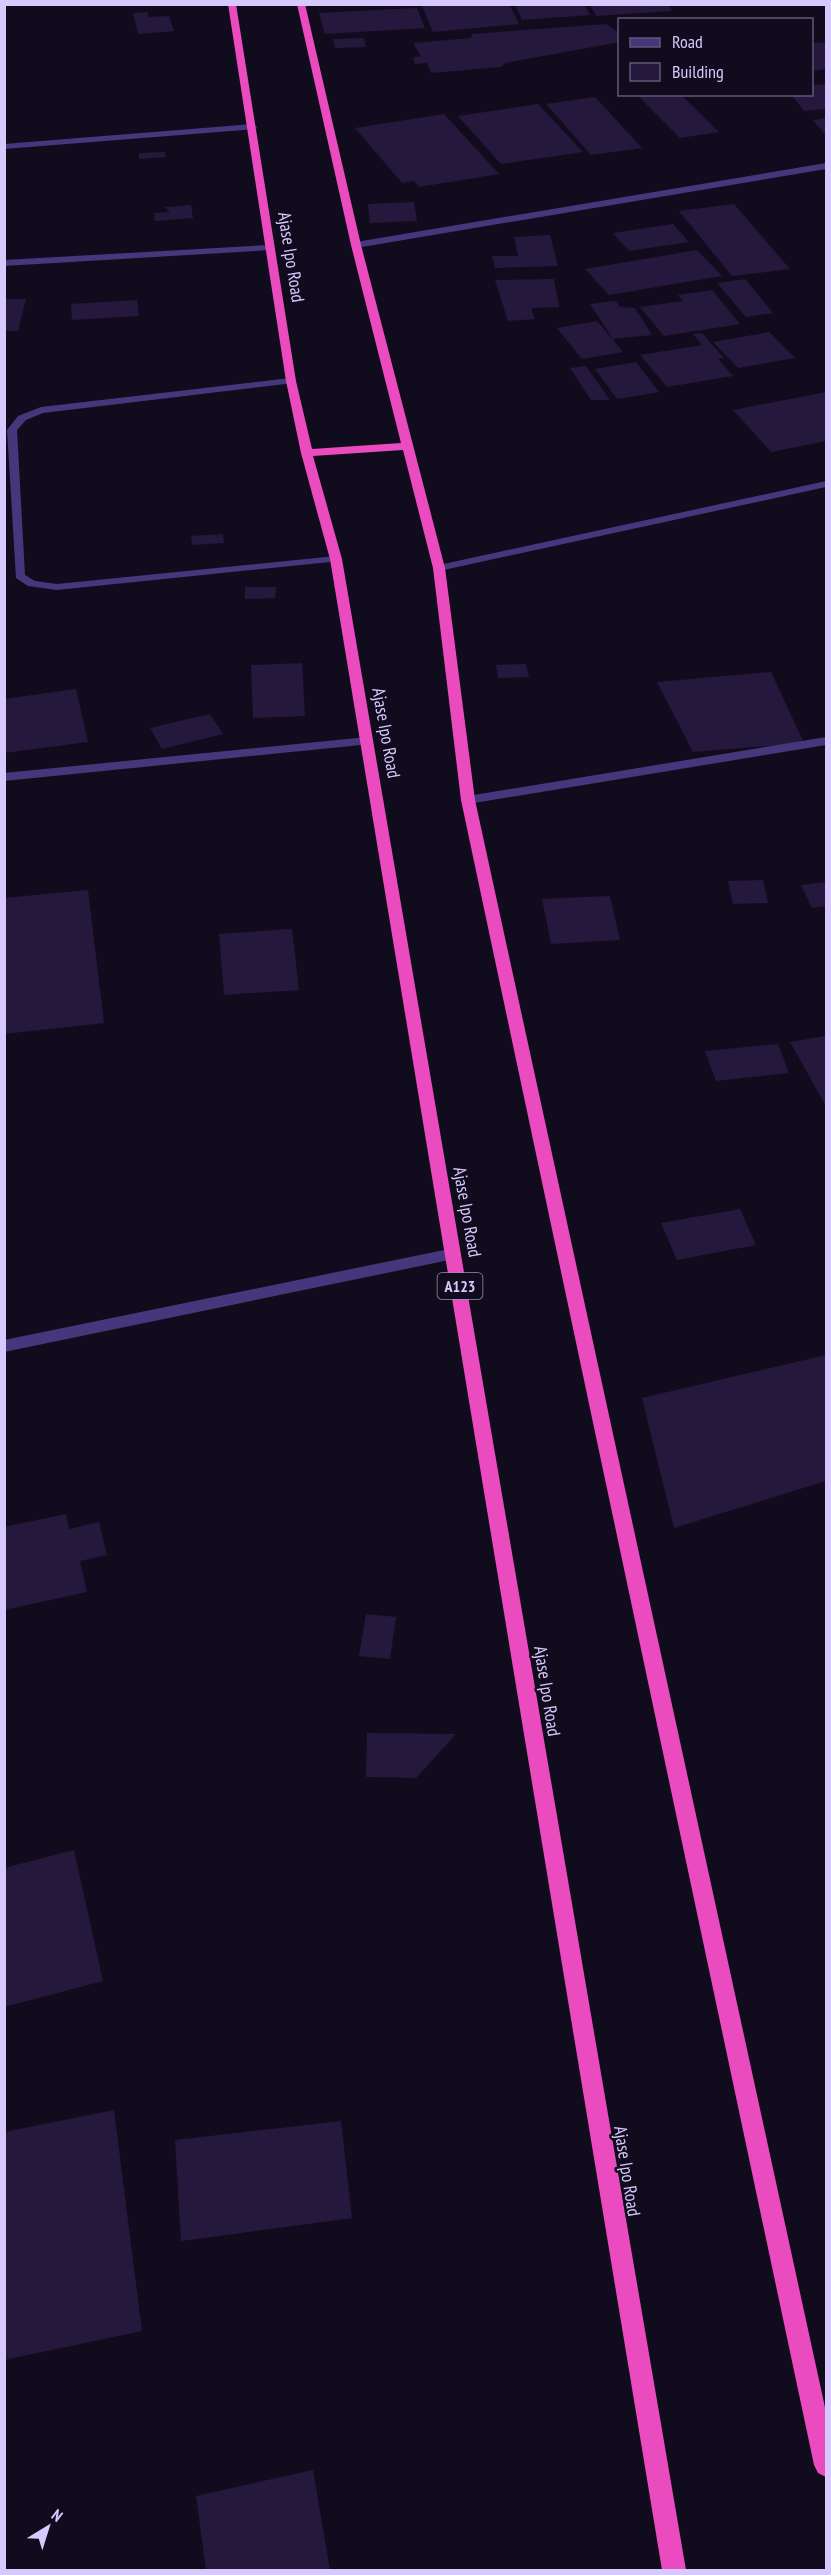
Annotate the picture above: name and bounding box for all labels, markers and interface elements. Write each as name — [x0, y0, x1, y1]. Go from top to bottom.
legend — [618, 18, 813, 96]
text: Road — [672, 30, 703, 53]
text: Building — [672, 60, 724, 83]
street label: Ajase Ipo Road — [273, 210, 310, 304]
street label: Ajase Ipo Road — [367, 686, 406, 780]
street label: Ajase Ipo Road — [448, 1165, 487, 1259]
road number: A123 — [438, 1273, 482, 1299]
street label: Ajase Ipo Road — [529, 1644, 566, 1738]
street label: Ajase Ipo Road — [609, 2124, 646, 2218]
north arrow — [18, 2497, 78, 2557]
text: N — [48, 2505, 67, 2526]

